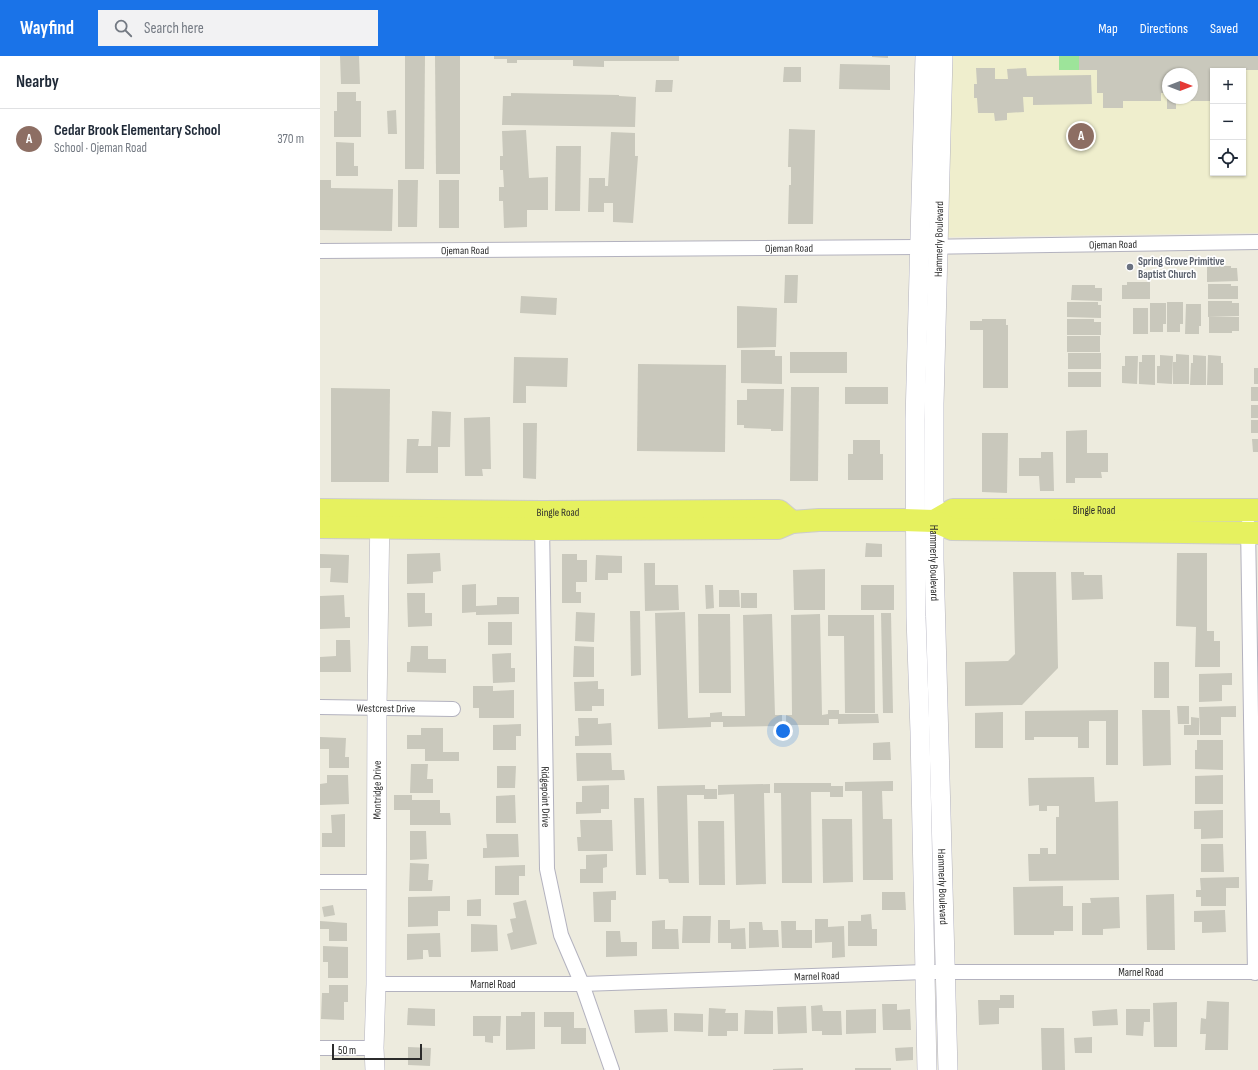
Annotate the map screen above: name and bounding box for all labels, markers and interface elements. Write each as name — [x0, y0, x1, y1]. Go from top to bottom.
search box — [98, 10, 378, 46]
text: Wayfind — [20, 17, 74, 40]
icon: search — [112, 17, 134, 39]
text: Search here — [144, 19, 204, 38]
text: Map — [1098, 20, 1118, 37]
text: Directions — [1140, 20, 1188, 37]
text: Saved — [1210, 20, 1238, 37]
north arrow — [1162, 68, 1198, 104]
map controls — [1210, 68, 1246, 176]
button: + — [1210, 68, 1246, 104]
text: Nearby — [16, 72, 59, 92]
button: − — [1210, 104, 1246, 140]
text: Cedar Brook Elementary School — [54, 121, 220, 140]
pin: A — [1068, 121, 1094, 151]
text: A — [26, 131, 32, 147]
text: 370 m — [277, 131, 304, 147]
text: School · Ojeman Road — [54, 140, 147, 156]
button: locate — [1210, 140, 1246, 176]
street label: Hammerly Boulevard — [932, 201, 946, 277]
street label: Ojeman Road — [1089, 237, 1137, 251]
street label: Ojeman Road — [765, 241, 813, 255]
street label: Ojeman Road — [441, 243, 489, 257]
place label: Spring Grove Primitive Baptist Church — [1138, 255, 1225, 281]
marker: Spring Grove Primitive Baptist Church — [1125, 262, 1135, 272]
street label: Bingle Road — [1073, 504, 1116, 517]
street label: Bingle Road — [537, 505, 580, 519]
street label: Hammerly Boulevard — [927, 525, 942, 601]
street label: Westcrest Drive — [357, 701, 415, 715]
your location — [773, 721, 793, 741]
street label: Montridge Drive — [370, 761, 383, 820]
street label: Ridgepoint Drive — [539, 766, 553, 827]
street label: Hammerly Boulevard — [935, 849, 951, 925]
street label: Marnel Road — [1118, 966, 1164, 979]
street label: Marnel Road — [794, 968, 840, 983]
street label: Marnel Road — [470, 978, 516, 991]
scale bar — [332, 1042, 422, 1061]
text: 50 m — [338, 1044, 356, 1057]

